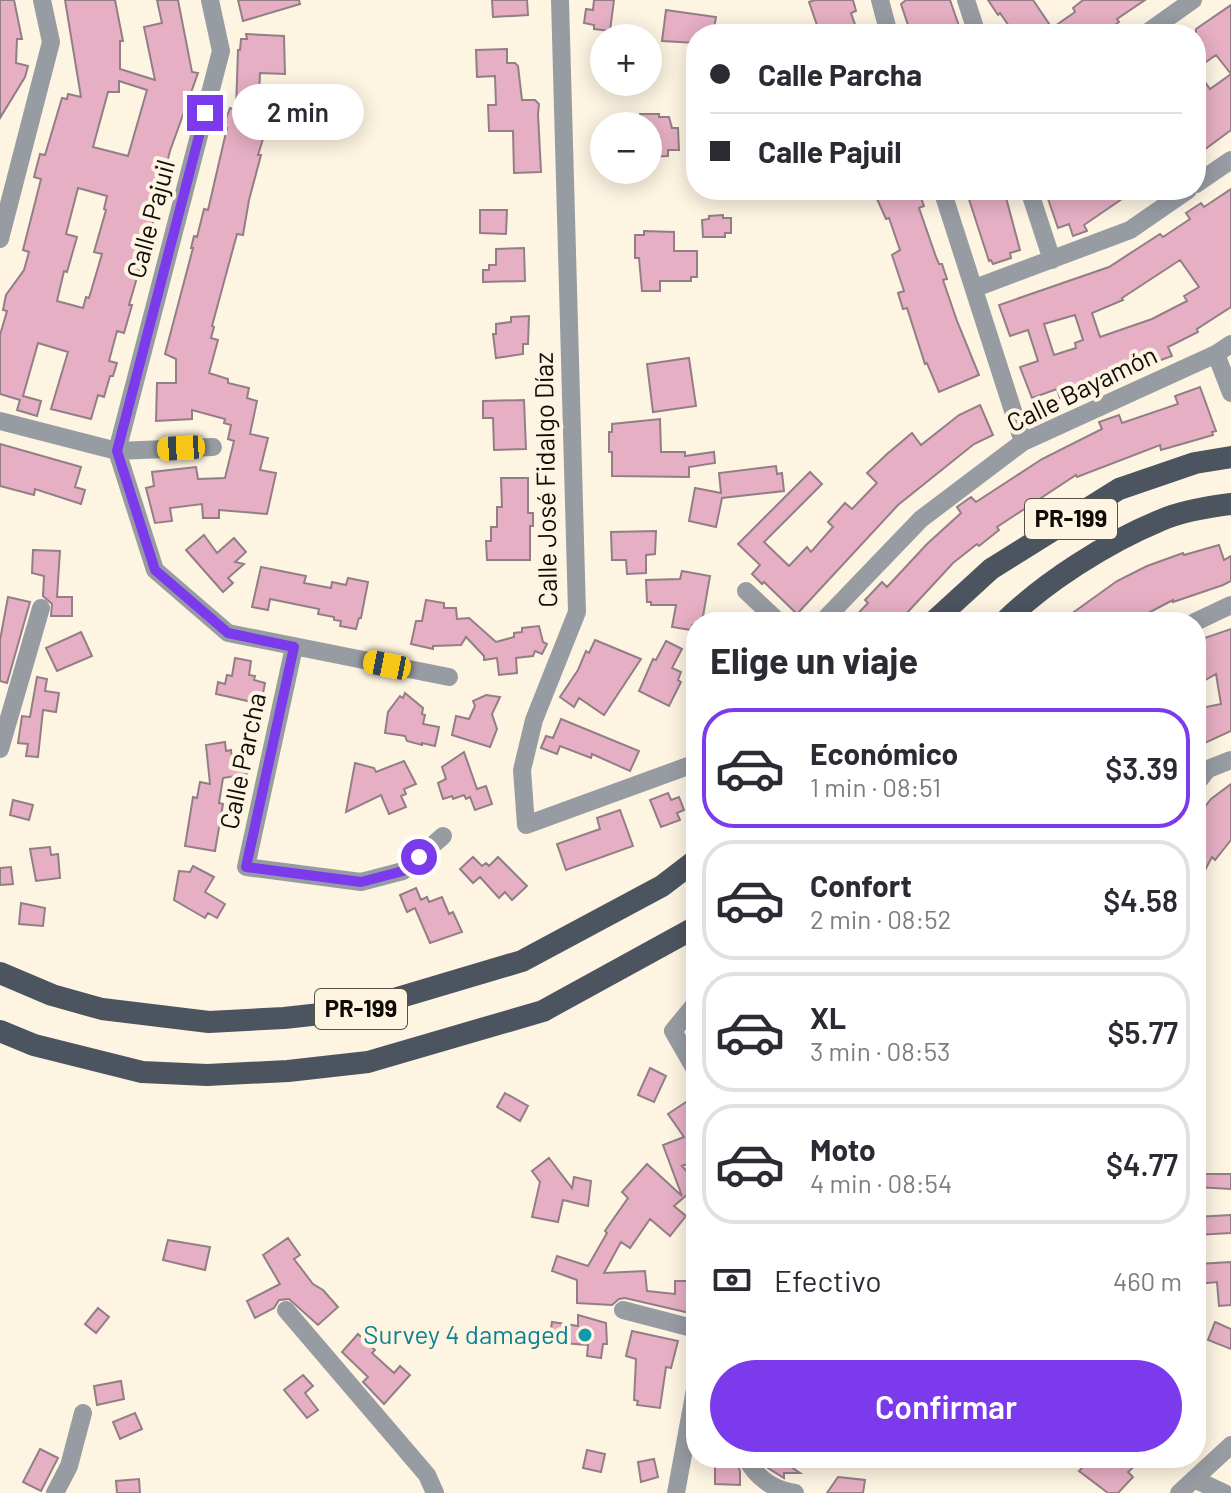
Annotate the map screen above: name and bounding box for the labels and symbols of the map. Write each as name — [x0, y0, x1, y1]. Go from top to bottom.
callout: 2 min — [233, 85, 365, 141]
route end — [187, 95, 223, 131]
street label: Calle Pajuil — [119, 156, 180, 281]
street label: Calle Bayamón — [1001, 338, 1162, 437]
street label: Calle José Fidalgo Díaz — [527, 352, 562, 608]
car — [156, 435, 206, 461]
road number: PR-199 — [1025, 499, 1117, 539]
car — [361, 649, 413, 681]
street label: Calle Parcha — [212, 690, 271, 832]
route start — [401, 839, 437, 875]
road number: PR-199 — [315, 989, 407, 1029]
place label: Survey 4 damaged — [363, 1318, 569, 1349]
marker: Survey 4 damaged — [576, 1326, 594, 1344]

